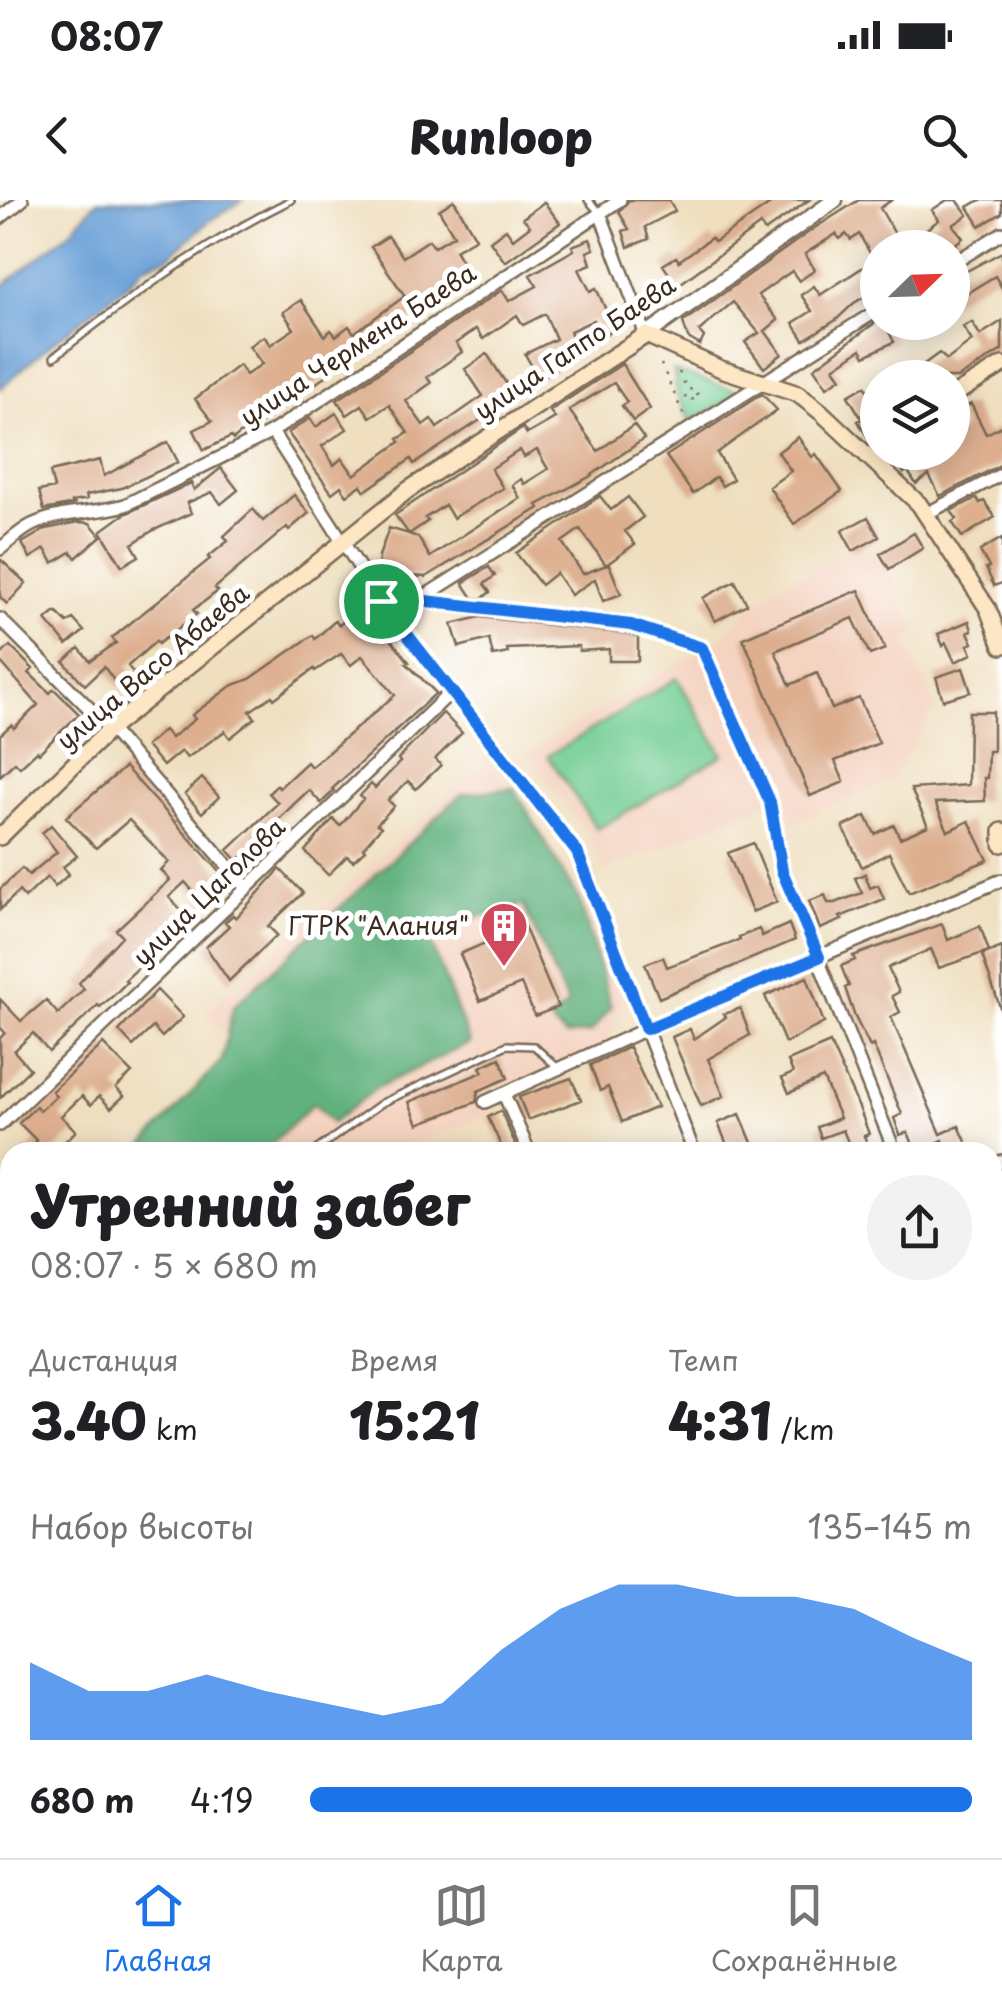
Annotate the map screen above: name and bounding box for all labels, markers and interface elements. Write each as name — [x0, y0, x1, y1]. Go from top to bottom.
text: 08:07 — [50, 7, 163, 64]
text: Runloop — [409, 101, 593, 169]
icon: back — [30, 108, 85, 163]
icon: search — [917, 108, 972, 163]
north arrow — [860, 230, 970, 340]
map controls — [860, 230, 970, 470]
street label: улица Чермена Баева — [232, 253, 483, 435]
street label: улица Гаппо Баева — [466, 265, 683, 429]
button: layers — [860, 360, 970, 470]
pin — [339, 559, 424, 644]
street label: улица Васо Абаева — [48, 574, 257, 758]
icon: arrive — [354, 574, 409, 629]
street label: улица Цаголова — [123, 808, 294, 974]
building icon: ГТРК "Алания" — [478, 900, 530, 968]
place label: ГТРК "Алания" — [288, 906, 469, 944]
text: Утренний забег — [30, 1162, 470, 1245]
button: share — [867, 1175, 972, 1280]
text: 08:07 · 5 × 680 m — [30, 1241, 318, 1289]
text: Дистанция — [30, 1338, 179, 1381]
text: Время — [349, 1338, 438, 1381]
text: Темп — [668, 1338, 739, 1381]
text: 3.40 — [30, 1381, 147, 1457]
text: 15:21 — [349, 1381, 479, 1457]
text: 4:31 — [668, 1381, 772, 1457]
text: km — [147, 1407, 198, 1450]
text: /km — [772, 1407, 834, 1450]
text: Набор высоты — [30, 1502, 254, 1550]
text: 135–145 m — [808, 1502, 972, 1550]
text: 680 m — [30, 1776, 134, 1824]
text: 4:19 — [190, 1776, 253, 1824]
tab: Главная — [104, 1878, 212, 1981]
tab: Карта — [421, 1878, 503, 1981]
tab: Сохранённые — [711, 1878, 898, 1981]

